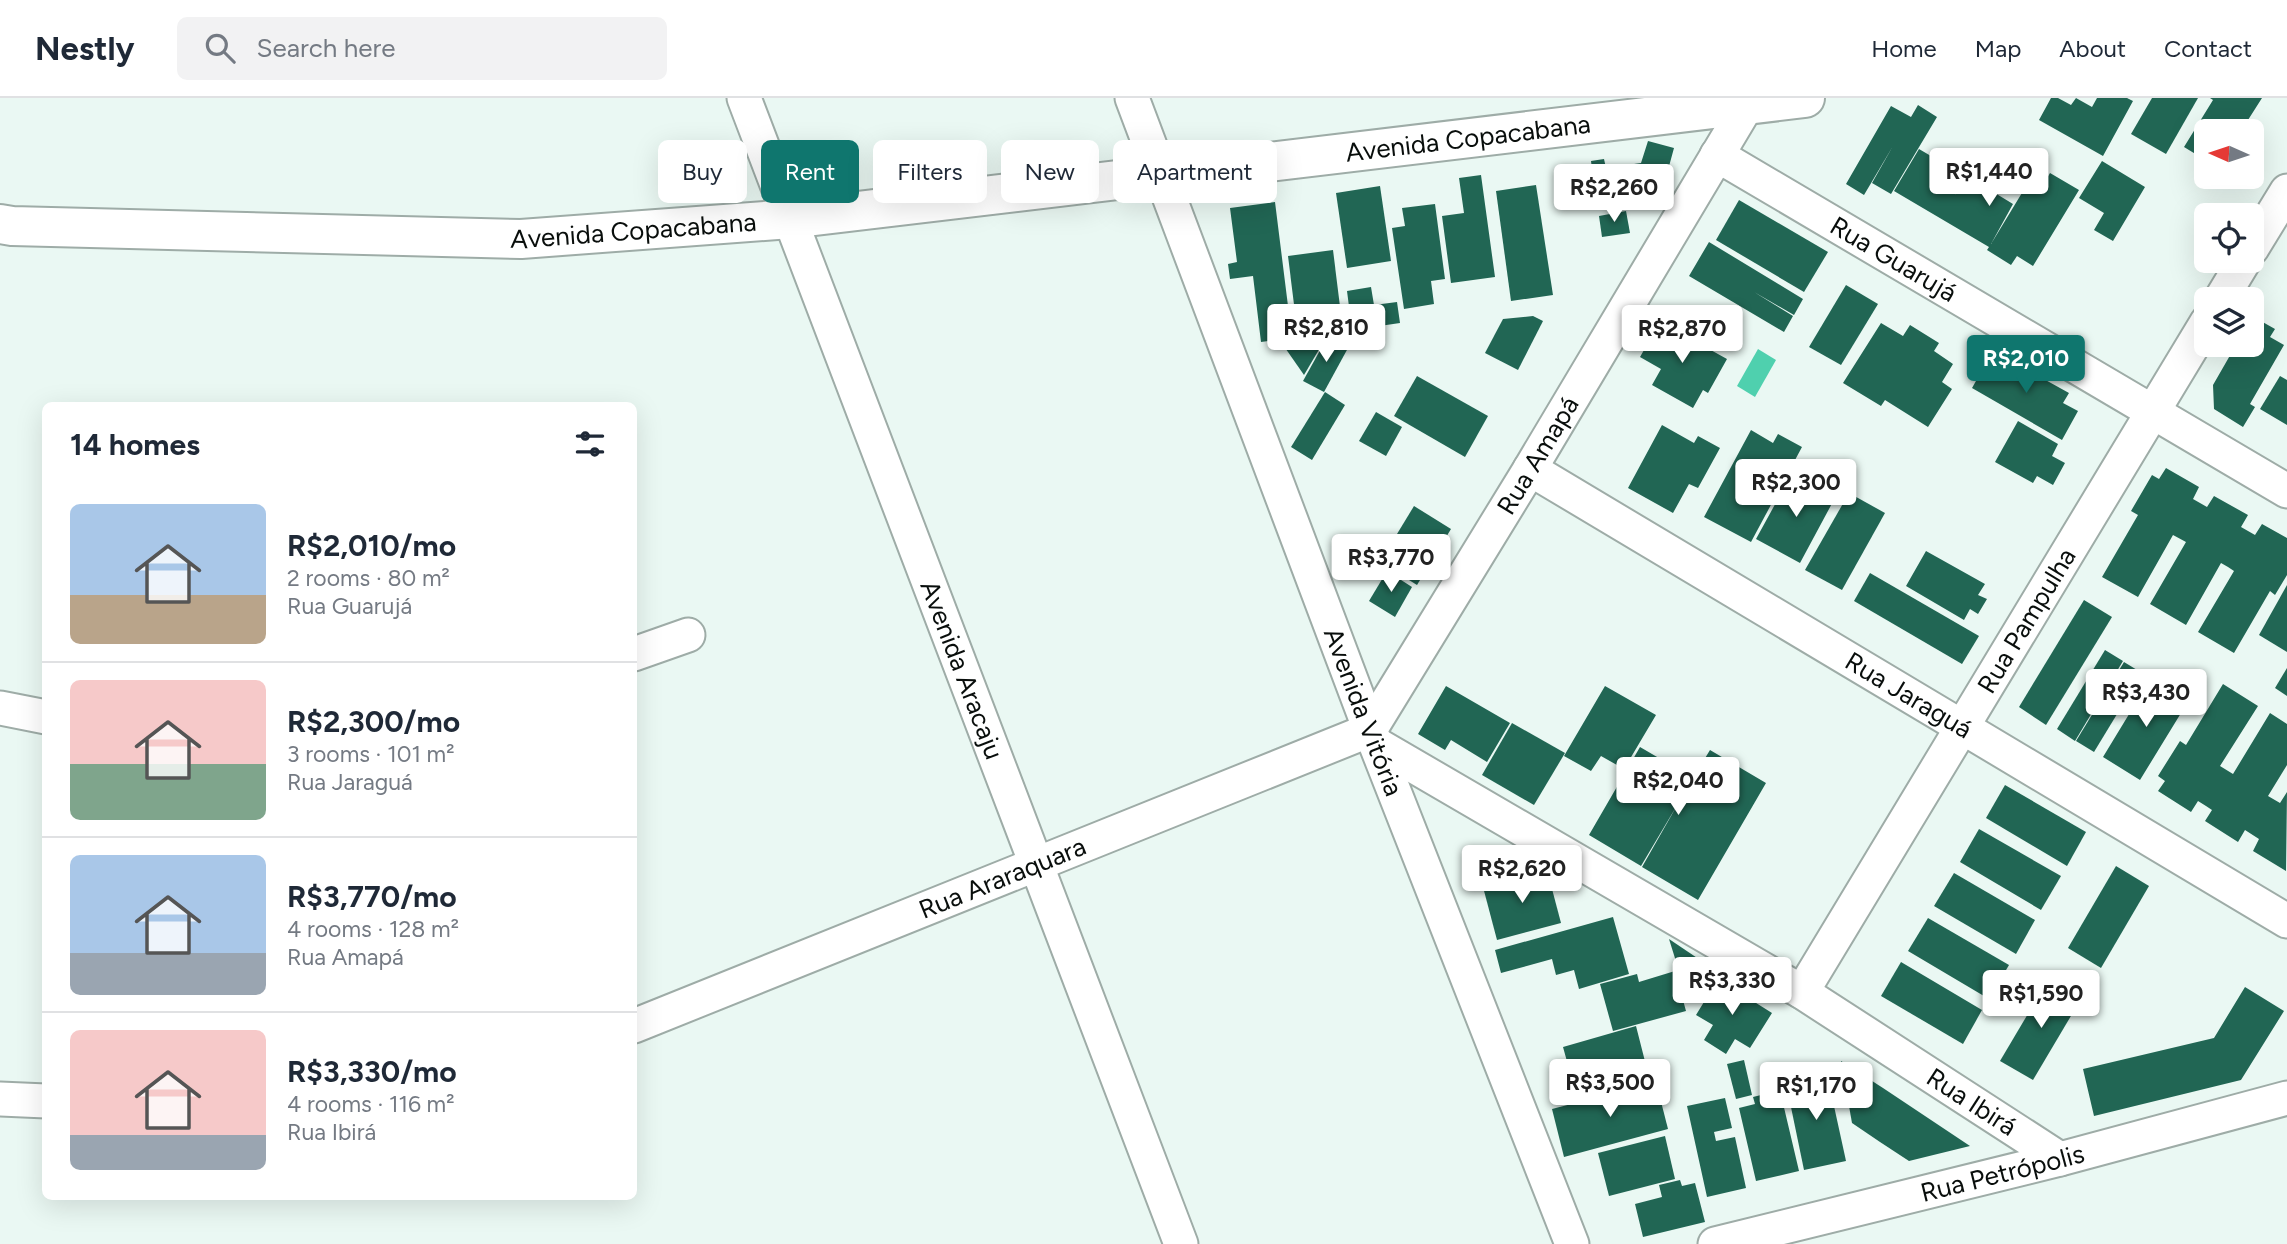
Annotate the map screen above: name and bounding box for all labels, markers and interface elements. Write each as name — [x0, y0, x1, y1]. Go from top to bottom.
search box — [177, 17, 667, 80]
text: Nestly — [35, 29, 135, 68]
icon: search — [201, 29, 239, 67]
text: Search here — [257, 32, 395, 64]
text: Home — [1871, 34, 1937, 63]
text: Map — [1975, 34, 2021, 63]
text: About — [2059, 34, 2126, 63]
text: Contact — [2164, 34, 2252, 63]
street label: Avenida Copacabana — [1344, 108, 1592, 169]
north arrow — [2194, 119, 2264, 189]
map controls — [2194, 119, 2264, 357]
chip: Buy — [658, 140, 747, 203]
chip: Rent — [761, 140, 859, 203]
chip: Filters — [873, 140, 987, 203]
chip: New — [1001, 140, 1099, 203]
chip: Apartment — [1113, 140, 1277, 203]
pin: R$1,440 — [1924, 148, 2054, 208]
text: R$1,440 — [1945, 157, 2033, 185]
pin: R$2,260 — [1549, 164, 1679, 224]
text: R$2,260 — [1570, 173, 1658, 201]
button: locate — [2194, 203, 2264, 273]
street label: Avenida Copacabana — [510, 206, 757, 255]
street label: Rua Guarujá — [1824, 209, 1963, 309]
button: layers — [2194, 287, 2264, 357]
pin: R$2,810 — [1261, 304, 1391, 364]
pin: R$2,870 — [1617, 306, 1747, 365]
text: R$2,810 — [1283, 313, 1369, 341]
text: R$2,870 — [1638, 314, 1726, 342]
pin: R$2,010 — [1961, 336, 2091, 395]
text: R$2,010 — [1983, 344, 2069, 372]
street label: Rua Amapá — [1490, 391, 1586, 520]
icon: filters — [571, 425, 609, 463]
text: 14 homes — [70, 426, 200, 463]
pin: R$2,300 — [1731, 460, 1861, 519]
text: R$2,300 — [1751, 468, 1841, 496]
text: R$2,010/mo — [287, 527, 456, 564]
icon: home — [126, 532, 210, 616]
pin: R$3,770 — [1326, 534, 1456, 594]
street label: Rua Pampulha — [1970, 542, 2083, 699]
text: R$3,770 — [1348, 543, 1434, 571]
text: 2 rooms · 80 m² — [287, 564, 450, 592]
street label: Avenida Aracaju — [913, 576, 1011, 764]
text: Rua Guarujá — [287, 592, 412, 620]
street label: Avenida Vitória — [1317, 623, 1410, 800]
street label: Rua Jaraguá — [1839, 645, 1978, 745]
pin: R$3,430 — [2081, 670, 2211, 729]
text: R$3,430 — [2102, 678, 2190, 706]
text: R$2,300/mo — [287, 703, 460, 740]
icon: home — [126, 708, 210, 792]
text: 3 rooms · 101 m² — [287, 740, 454, 768]
pin: R$2,040 — [1613, 758, 1743, 817]
text: R$2,040 — [1632, 766, 1724, 794]
text: Rua Jaraguá — [287, 768, 413, 796]
street label: Rua Araraquara — [914, 830, 1090, 926]
pin: R$2,620 — [1457, 846, 1587, 905]
text: R$2,620 — [1478, 854, 1566, 882]
text: R$3,770/mo — [287, 878, 457, 915]
icon: home — [126, 883, 210, 967]
text: 4 rooms · 128 m² — [287, 915, 459, 943]
text: Rua Amapá — [287, 943, 404, 971]
pin: R$3,330 — [1667, 958, 1797, 1017]
text: R$3,330 — [1689, 966, 1775, 994]
pin: R$1,590 — [1976, 970, 2106, 1030]
text: R$1,590 — [1999, 979, 2083, 1007]
text: R$3,330/mo — [287, 1053, 457, 1090]
icon: home — [126, 1058, 210, 1142]
pin: R$3,500 — [1545, 1060, 1675, 1119]
street label: Rua Ibirá — [1921, 1061, 2023, 1143]
pin: R$1,170 — [1751, 1062, 1881, 1122]
text: R$3,500 — [1565, 1068, 1655, 1096]
text: R$1,170 — [1776, 1071, 1856, 1099]
text: 4 rooms · 116 m² — [287, 1090, 455, 1118]
text: Rua Ibirá — [287, 1118, 376, 1146]
street label: Rua Petrópolis — [1917, 1137, 2088, 1209]

